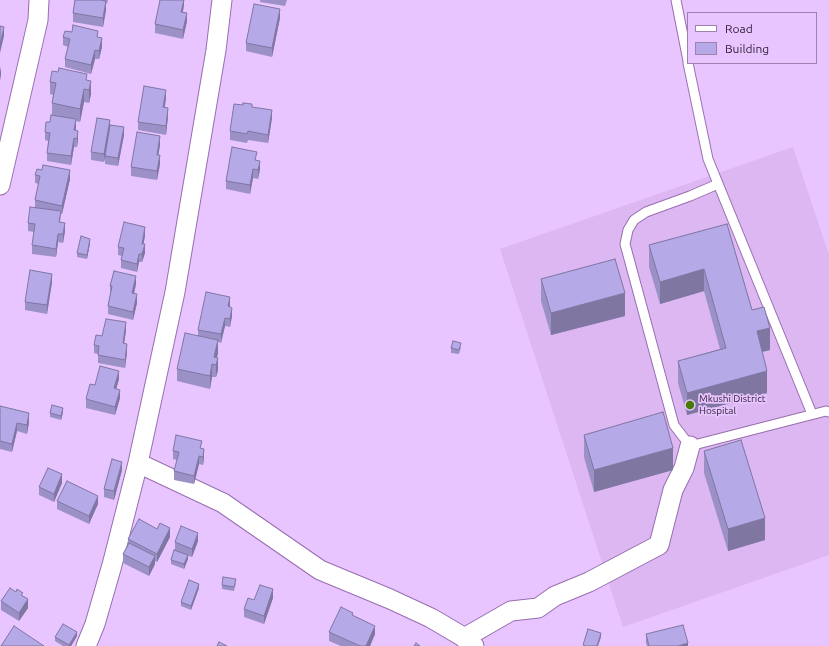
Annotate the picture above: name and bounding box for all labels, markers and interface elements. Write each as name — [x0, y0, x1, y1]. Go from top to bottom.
legend — [687, 12, 817, 64]
text: Road — [725, 22, 753, 35]
text: Building — [725, 42, 769, 55]
place label: Mkushi District Hospital — [699, 393, 766, 416]
marker: Mkushi District Hospital — [684, 399, 696, 411]

